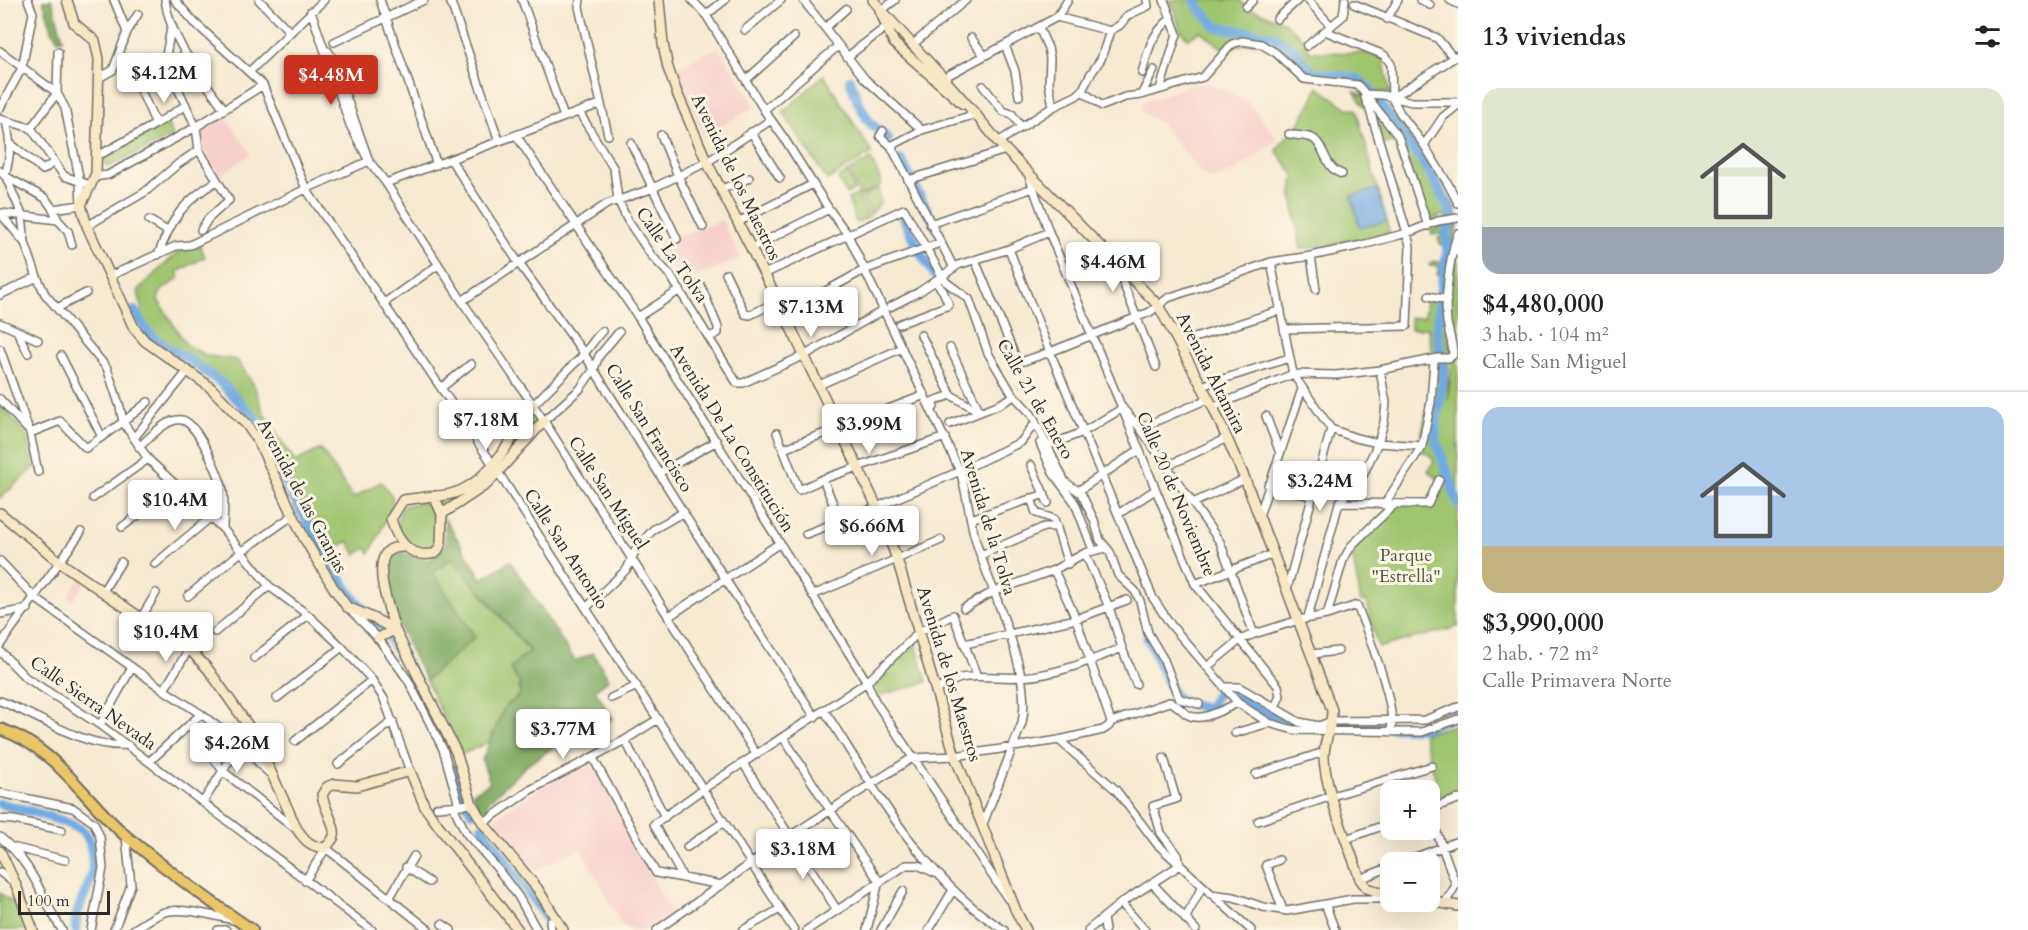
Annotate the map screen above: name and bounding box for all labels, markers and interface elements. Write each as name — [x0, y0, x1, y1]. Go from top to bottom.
text: 13 viviendas — [1482, 19, 1626, 54]
icon: filters — [1971, 20, 2004, 53]
pin: $4.12M — [115, 53, 213, 104]
pin: $4.48M — [282, 55, 380, 106]
text: $4.12M — [131, 59, 197, 86]
text: $4.48M — [298, 61, 364, 88]
street label: Avenida de los Maestros — [685, 90, 787, 264]
icon: home — [1689, 127, 1797, 235]
street label: Calle La Tolva — [630, 202, 714, 308]
pin: $4.46M — [1064, 242, 1162, 293]
text: $4.46M — [1080, 248, 1146, 275]
text: $4,480,000 — [1482, 286, 1604, 321]
pin: $7.13M — [762, 287, 860, 338]
text: $7.13M — [778, 293, 844, 320]
street label: Avenida Altamira — [1170, 308, 1252, 438]
text: 3 hab. · 104 m² — [1482, 321, 1609, 348]
street label: Calle 21 de Enero — [990, 334, 1080, 464]
street label: Avenida De La Constitución — [664, 339, 801, 538]
text: Calle San Miguel — [1482, 348, 1627, 375]
street label: Calle San Francisco — [599, 359, 699, 497]
pin: $7.18M — [437, 400, 535, 451]
pin: $3.99M — [820, 404, 918, 455]
text: $7.18M — [453, 406, 519, 433]
street label: Calle 20 de Noviembre — [1130, 408, 1222, 580]
text: $3.99M — [836, 410, 902, 437]
street label: Avenida de las Granjas — [251, 415, 353, 577]
street label: Calle San Miguel — [562, 432, 654, 555]
street label: Avenida de la Tolva — [954, 446, 1022, 598]
icon: home — [1689, 446, 1797, 554]
pin: $3.24M — [1271, 461, 1369, 512]
text: $3.24M — [1287, 467, 1353, 494]
pin: $10.4M — [126, 480, 224, 531]
street label: Calle San Antonio — [518, 484, 614, 614]
text: $10.4M — [142, 486, 208, 513]
pin: $6.66M — [823, 506, 921, 557]
text: $6.66M — [839, 512, 905, 539]
park label: Parque "Estrella" — [1371, 543, 1441, 589]
street label: Avenida de los Maestros — [910, 583, 988, 765]
text: $3,990,000 — [1482, 605, 1604, 640]
pin: $10.4M — [117, 612, 215, 663]
text: $10.4M — [133, 618, 199, 645]
text: 2 hab. · 72 m² — [1482, 640, 1598, 667]
street label: Calle Sierra Nevada — [25, 650, 162, 756]
text: Calle Primavera Norte — [1482, 667, 1672, 694]
pin: $3.77M — [514, 709, 612, 760]
text: $3.77M — [530, 715, 596, 742]
pin: $4.26M — [188, 723, 286, 774]
text: $4.26M — [204, 729, 270, 756]
map controls — [1380, 780, 1440, 912]
button: + — [1380, 780, 1440, 840]
pin: $3.18M — [754, 829, 852, 880]
text: $3.18M — [770, 835, 836, 862]
button: − — [1380, 852, 1440, 912]
scale bar — [18, 888, 110, 916]
text: 100 m — [27, 890, 69, 912]

